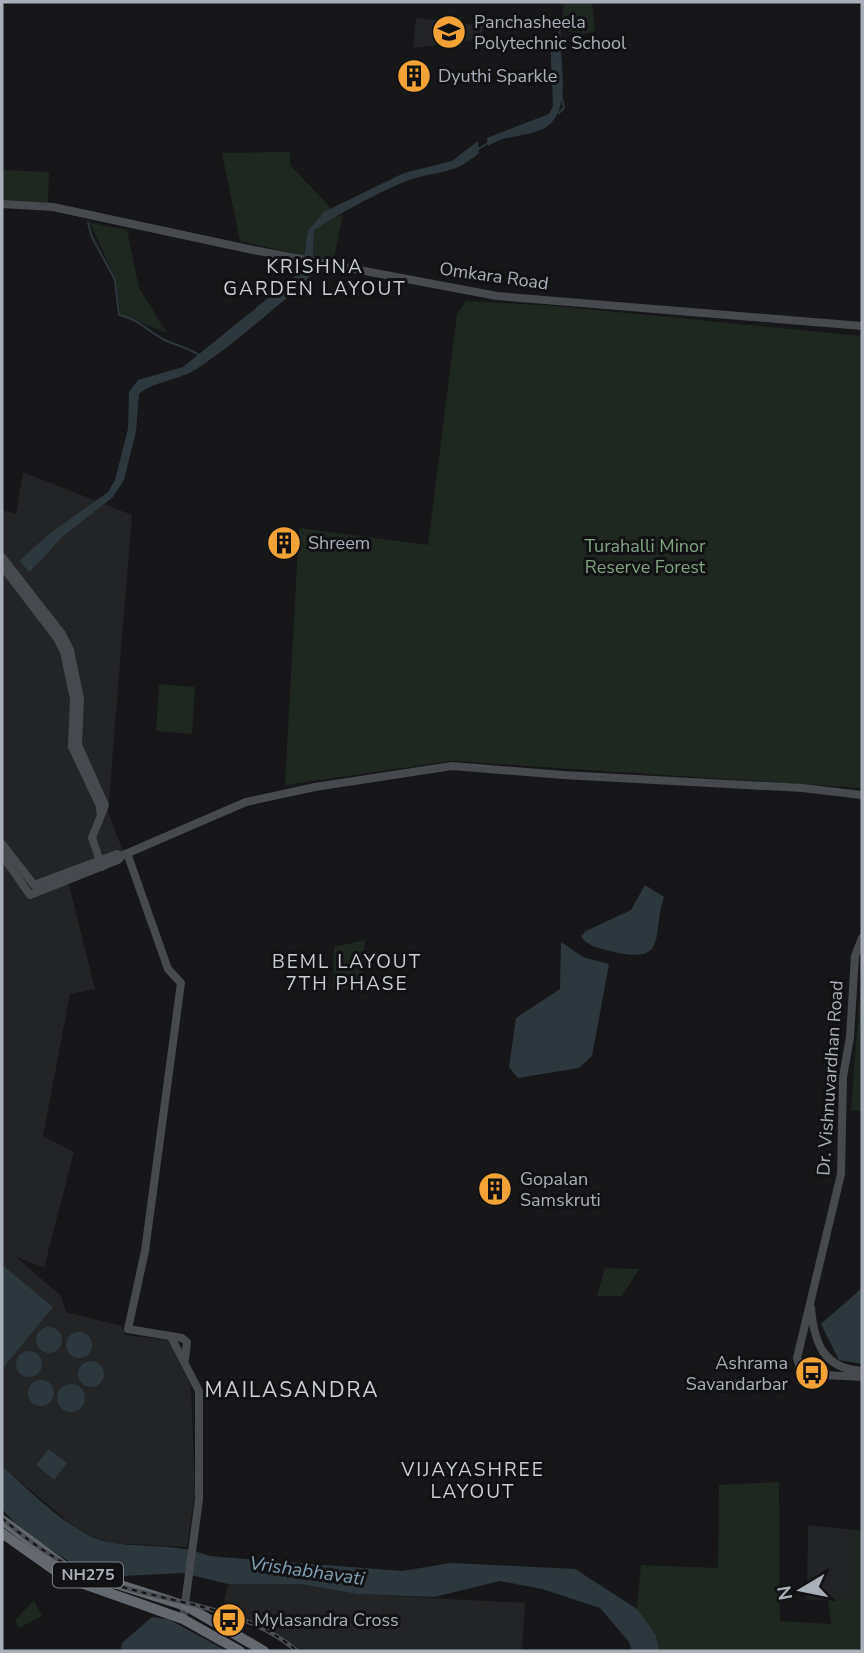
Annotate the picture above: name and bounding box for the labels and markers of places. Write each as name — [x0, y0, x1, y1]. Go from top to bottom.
place label: Panchasheela Polytechnic School — [474, 10, 627, 55]
school or university icon: Panchasheela Polytechnic School — [430, 13, 468, 51]
building icon: Dyuthi Sparkle — [395, 57, 433, 95]
place label: Dyuthi Sparkle — [438, 64, 557, 88]
building icon: Shreem — [265, 524, 303, 562]
place label: Shreem — [308, 531, 370, 555]
place label: Gopalan Samskruti — [520, 1167, 601, 1212]
building icon: Gopalan Samskruti — [476, 1170, 514, 1208]
place label: Ashrama Savandarbar — [686, 1351, 789, 1396]
bus stop icon: Ashrama Savandarbar — [793, 1354, 831, 1392]
bus stop icon: Mylasandra Cross — [210, 1601, 248, 1639]
place label: Mylasandra Cross — [254, 1608, 399, 1632]

